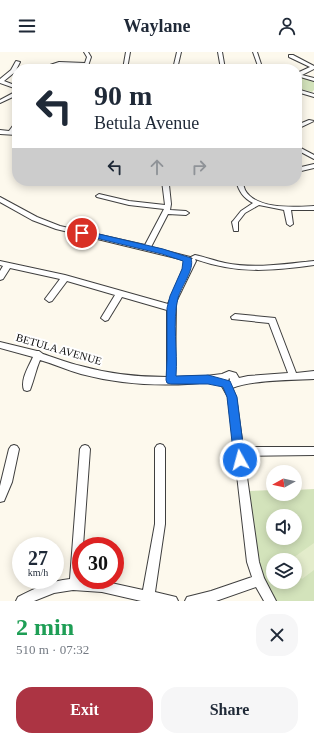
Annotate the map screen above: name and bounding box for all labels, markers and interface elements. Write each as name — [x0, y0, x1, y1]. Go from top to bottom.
icon: menu — [16, 15, 38, 37]
icon: person — [276, 15, 298, 37]
text: Waylane — [123, 16, 191, 36]
icon: left — [28, 80, 80, 132]
text: 90 m — [94, 80, 152, 111]
text: Betula Avenue — [94, 113, 199, 133]
icon: left — [104, 156, 126, 178]
icon: ahead — [146, 156, 168, 178]
icon: right — [188, 156, 210, 178]
pin — [65, 216, 99, 250]
icon: arrive — [71, 222, 93, 244]
street label: BETULA AVENUE — [15, 331, 104, 367]
position arrow — [219, 439, 261, 481]
north arrow — [266, 465, 302, 501]
map controls — [266, 465, 302, 589]
button: sound — [266, 509, 302, 545]
speed limit sign: 30 — [72, 537, 124, 589]
text: 27 — [28, 547, 48, 569]
button: layers — [266, 553, 302, 589]
text: km/h — [28, 567, 48, 578]
text: 2 min — [16, 614, 74, 640]
button: close — [256, 614, 298, 656]
text: 510 m · 07:32 — [16, 642, 89, 657]
button: Exit — [16, 687, 153, 733]
button: Share — [161, 687, 298, 733]

